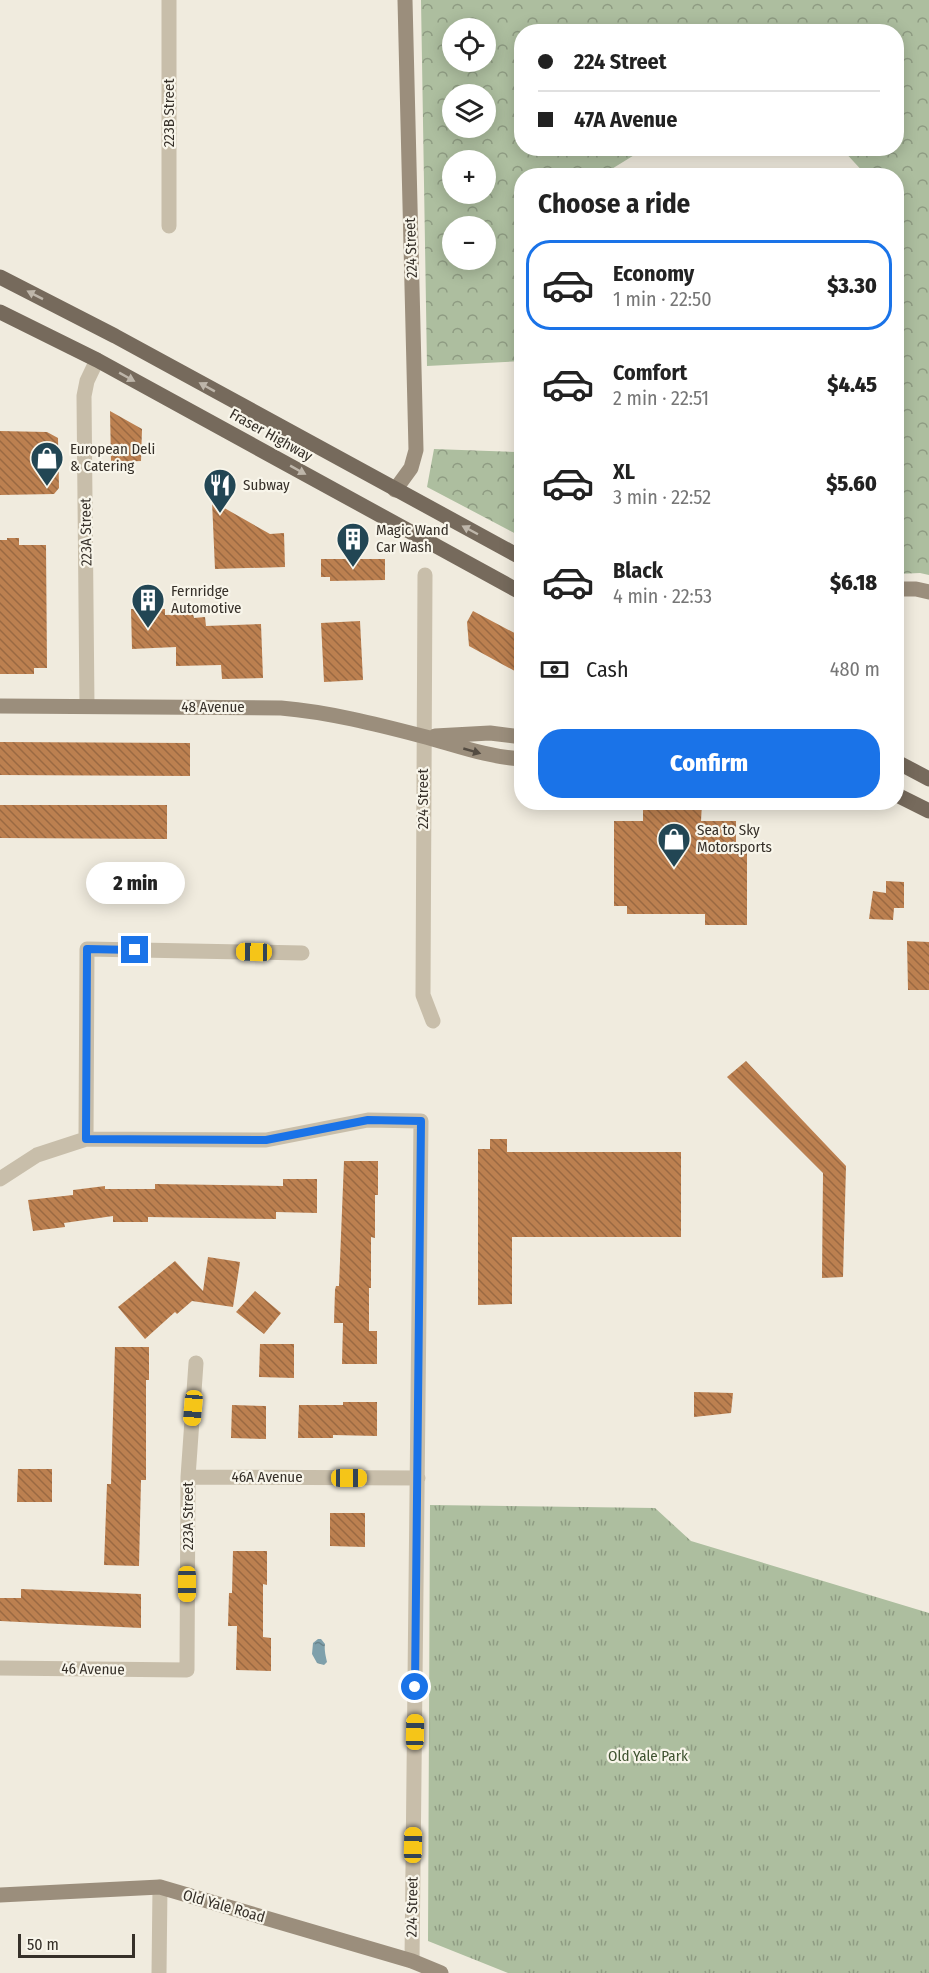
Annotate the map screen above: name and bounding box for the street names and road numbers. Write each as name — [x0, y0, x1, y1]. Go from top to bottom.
street label: 223B Street — [160, 79, 178, 147]
street label: 224 Street — [401, 217, 421, 279]
street label: Fraser Highway — [226, 405, 316, 465]
street label: 223A Street — [76, 498, 96, 566]
street label: 48 Avenue — [181, 698, 245, 716]
street label: 224 Street — [414, 769, 432, 829]
street label: 46A Avenue — [231, 1468, 303, 1486]
street label: 223A Street — [179, 1482, 197, 1550]
street label: 46 Avenue — [61, 1659, 125, 1679]
street label: 224 Street — [402, 1876, 422, 1937]
street label: Old Yale Road — [181, 1886, 267, 1926]

